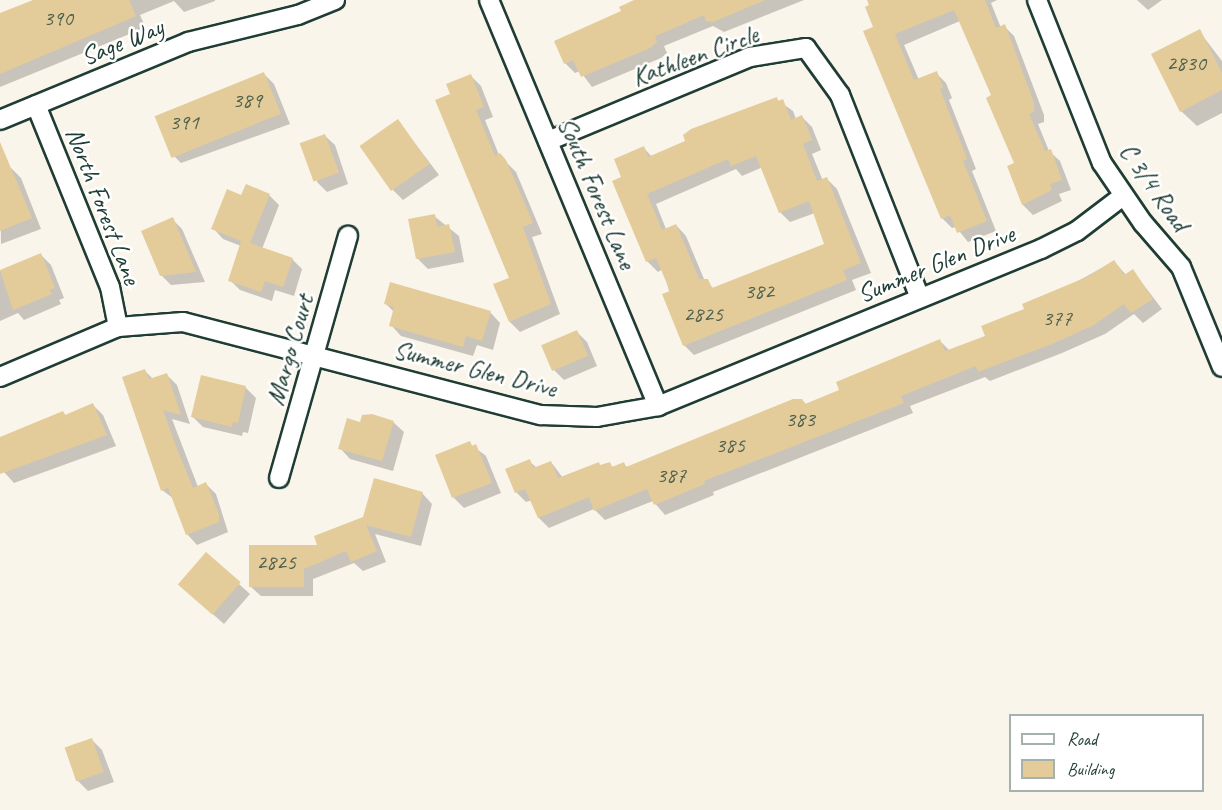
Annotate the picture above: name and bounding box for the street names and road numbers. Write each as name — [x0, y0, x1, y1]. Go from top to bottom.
street label: Sage Way — [76, 11, 168, 73]
street label: Kathleen Circle — [628, 19, 762, 93]
street label: South Forest Lane — [551, 112, 643, 274]
street label: North Forest Lane — [59, 123, 147, 289]
street label: C 3/4 Road — [1112, 137, 1196, 237]
street label: Summer Glen Drive — [853, 218, 1019, 310]
street label: Margo Court — [259, 291, 321, 409]
street label: Summer Glen Drive — [390, 334, 560, 404]

